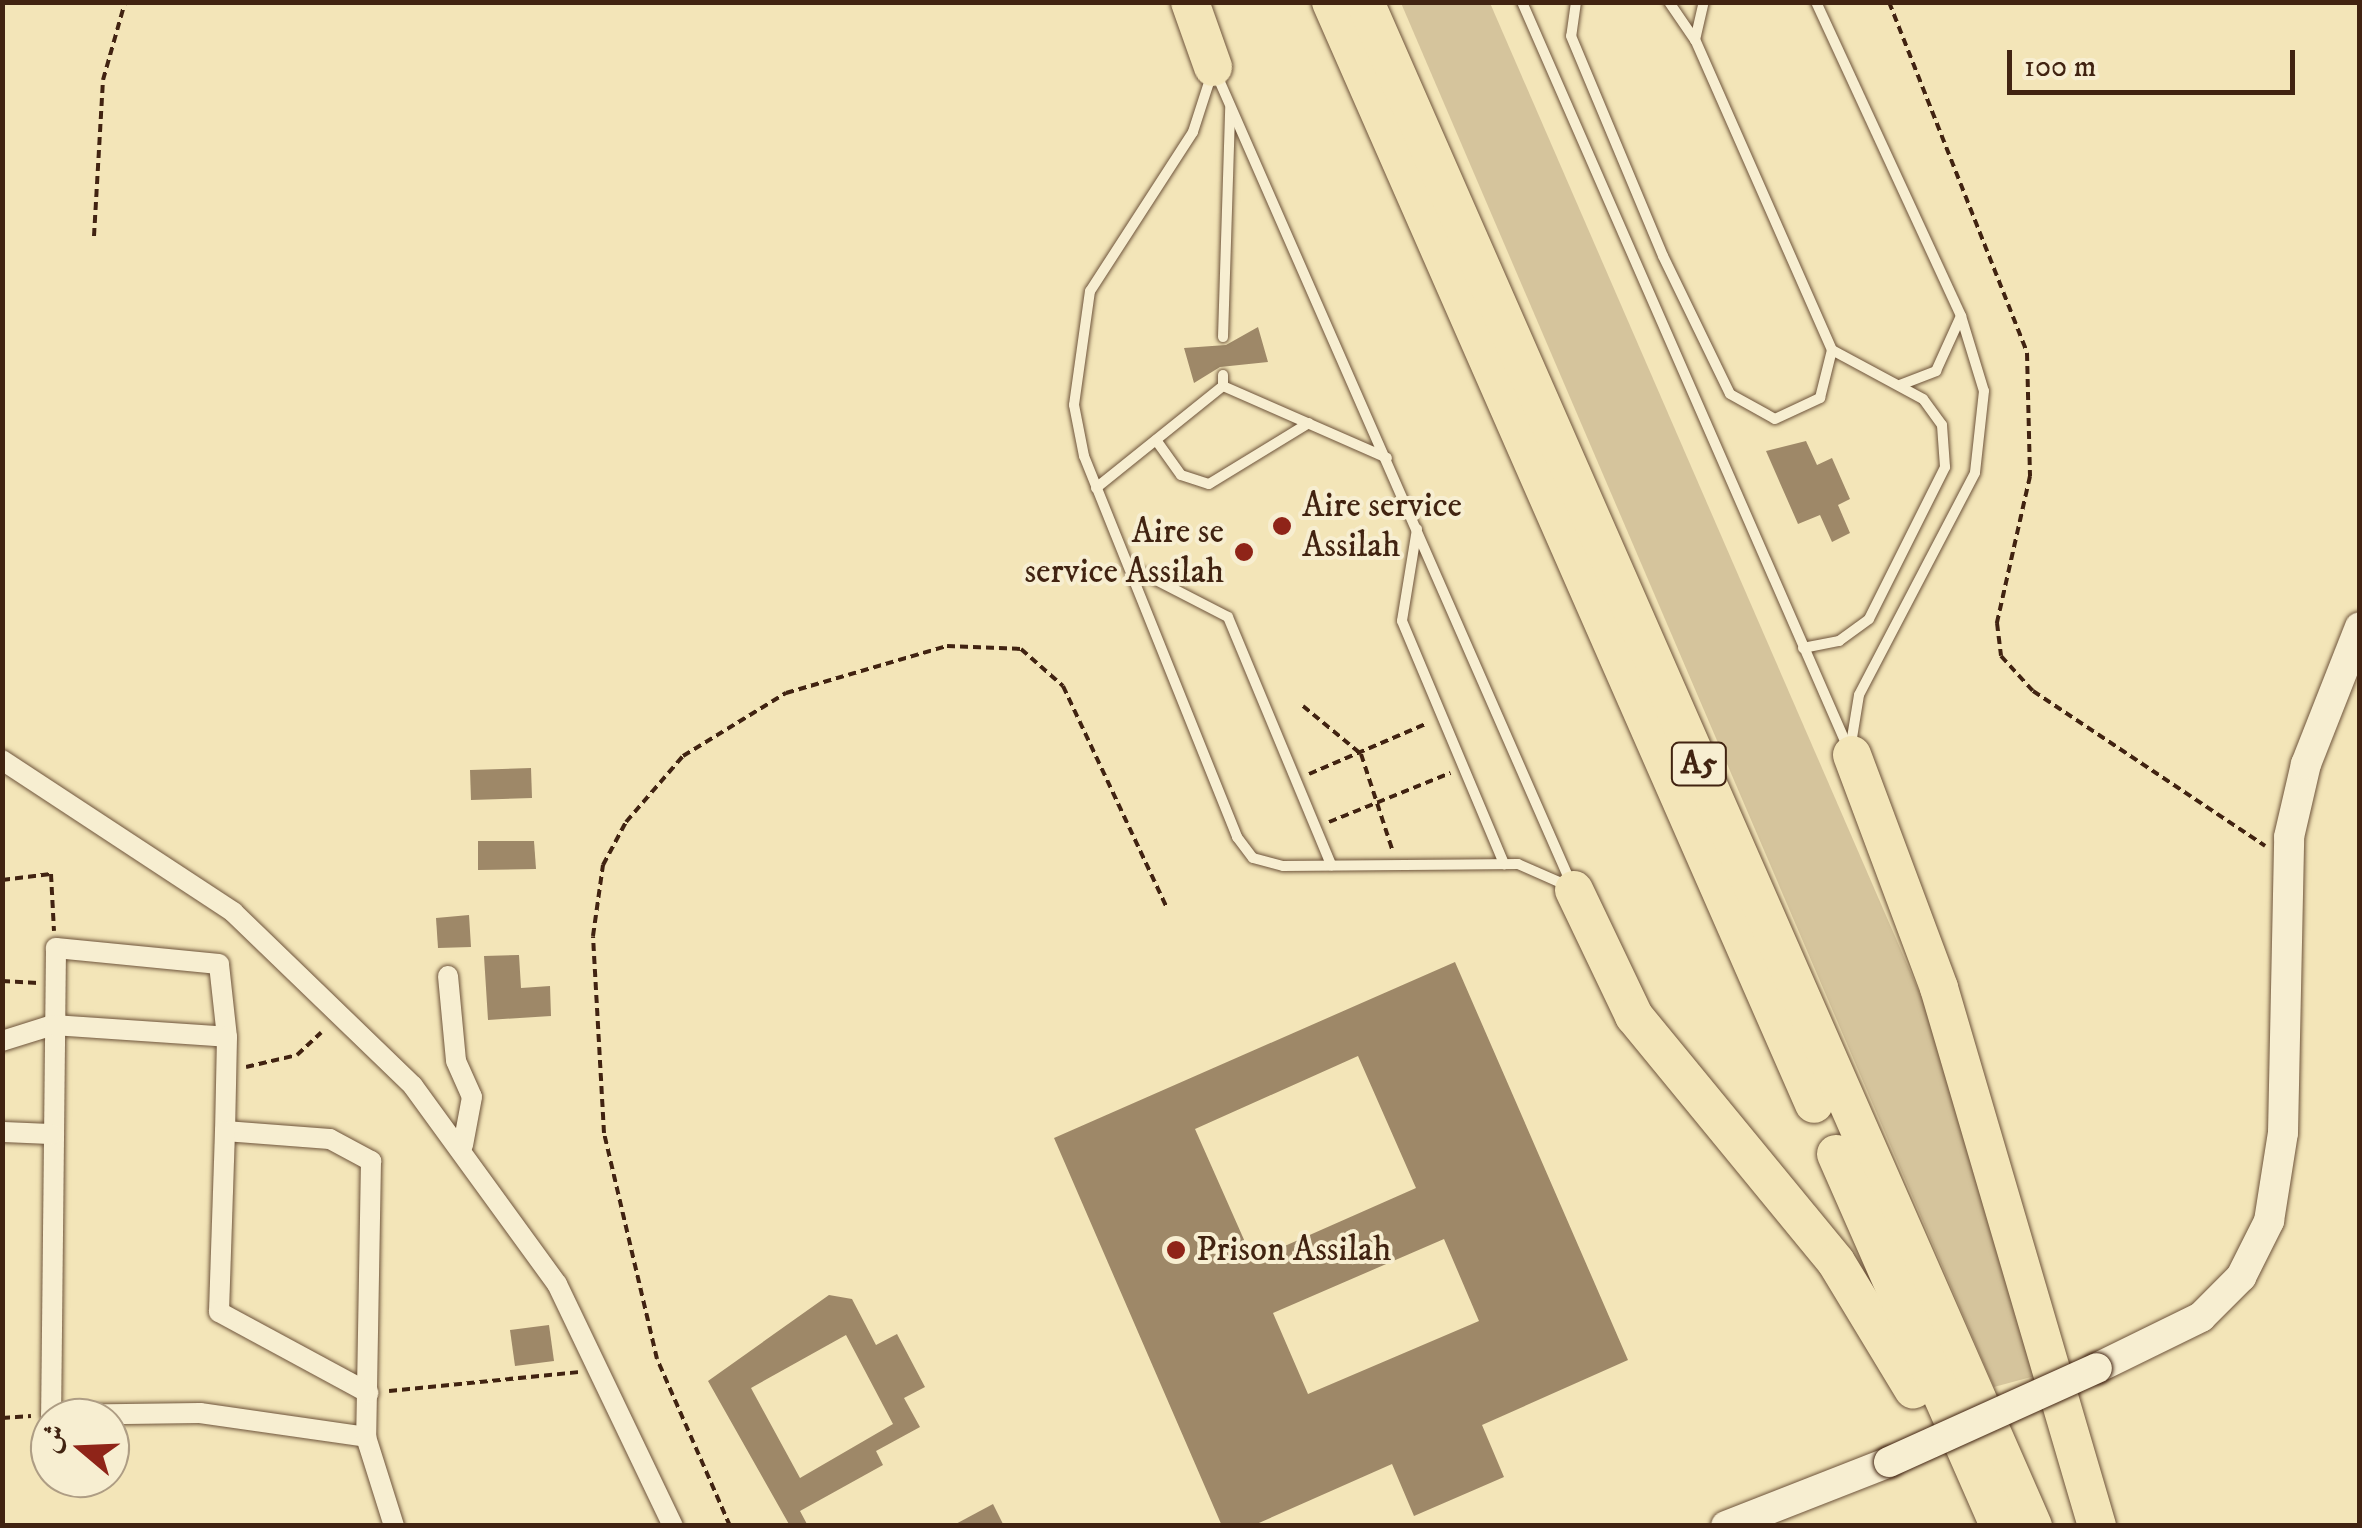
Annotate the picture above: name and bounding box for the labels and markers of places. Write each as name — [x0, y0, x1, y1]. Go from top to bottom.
place label: Aire service Assilah — [1302, 485, 1462, 567]
place label: Aire se service Assilah — [1024, 511, 1224, 593]
marker: Aire service Assilah — [1271, 515, 1293, 537]
marker: Aire se service Assilah — [1233, 541, 1255, 563]
place label: Prison Assilah — [1196, 1229, 1391, 1271]
marker: Prison Assilah — [1165, 1239, 1187, 1261]

